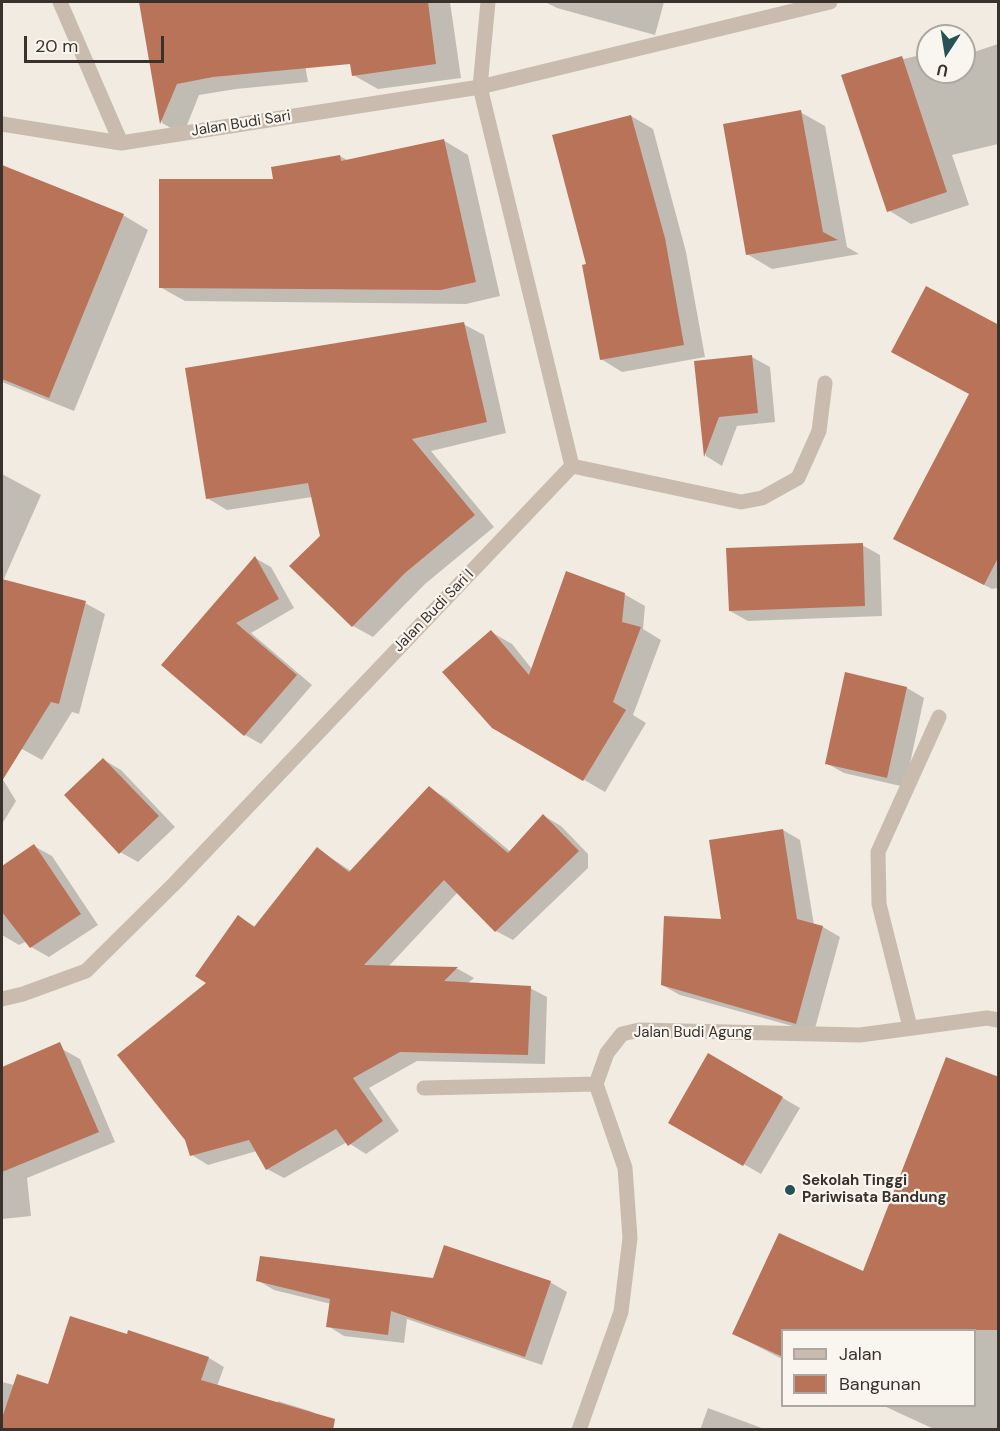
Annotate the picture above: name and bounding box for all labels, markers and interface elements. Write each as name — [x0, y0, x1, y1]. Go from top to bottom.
scale bar — [27, 24, 166, 62]
north arrow — [916, 24, 976, 84]
text: 20 m — [35, 34, 78, 58]
text: U — [935, 59, 950, 82]
street label: Jalan Budi Sari — [190, 107, 292, 141]
street label: Jalan Budi Sari I — [390, 566, 478, 656]
street label: Jalan Budi Agung — [634, 1024, 752, 1042]
place label: Sekolah Tinggi Pariwisata Bandung — [802, 1172, 947, 1207]
marker: Sekolah Tinggi Pariwisata Bandung — [783, 1183, 797, 1197]
legend — [781, 1329, 976, 1407]
text: Jalan — [839, 1342, 882, 1366]
text: Bangunan — [839, 1372, 921, 1396]

